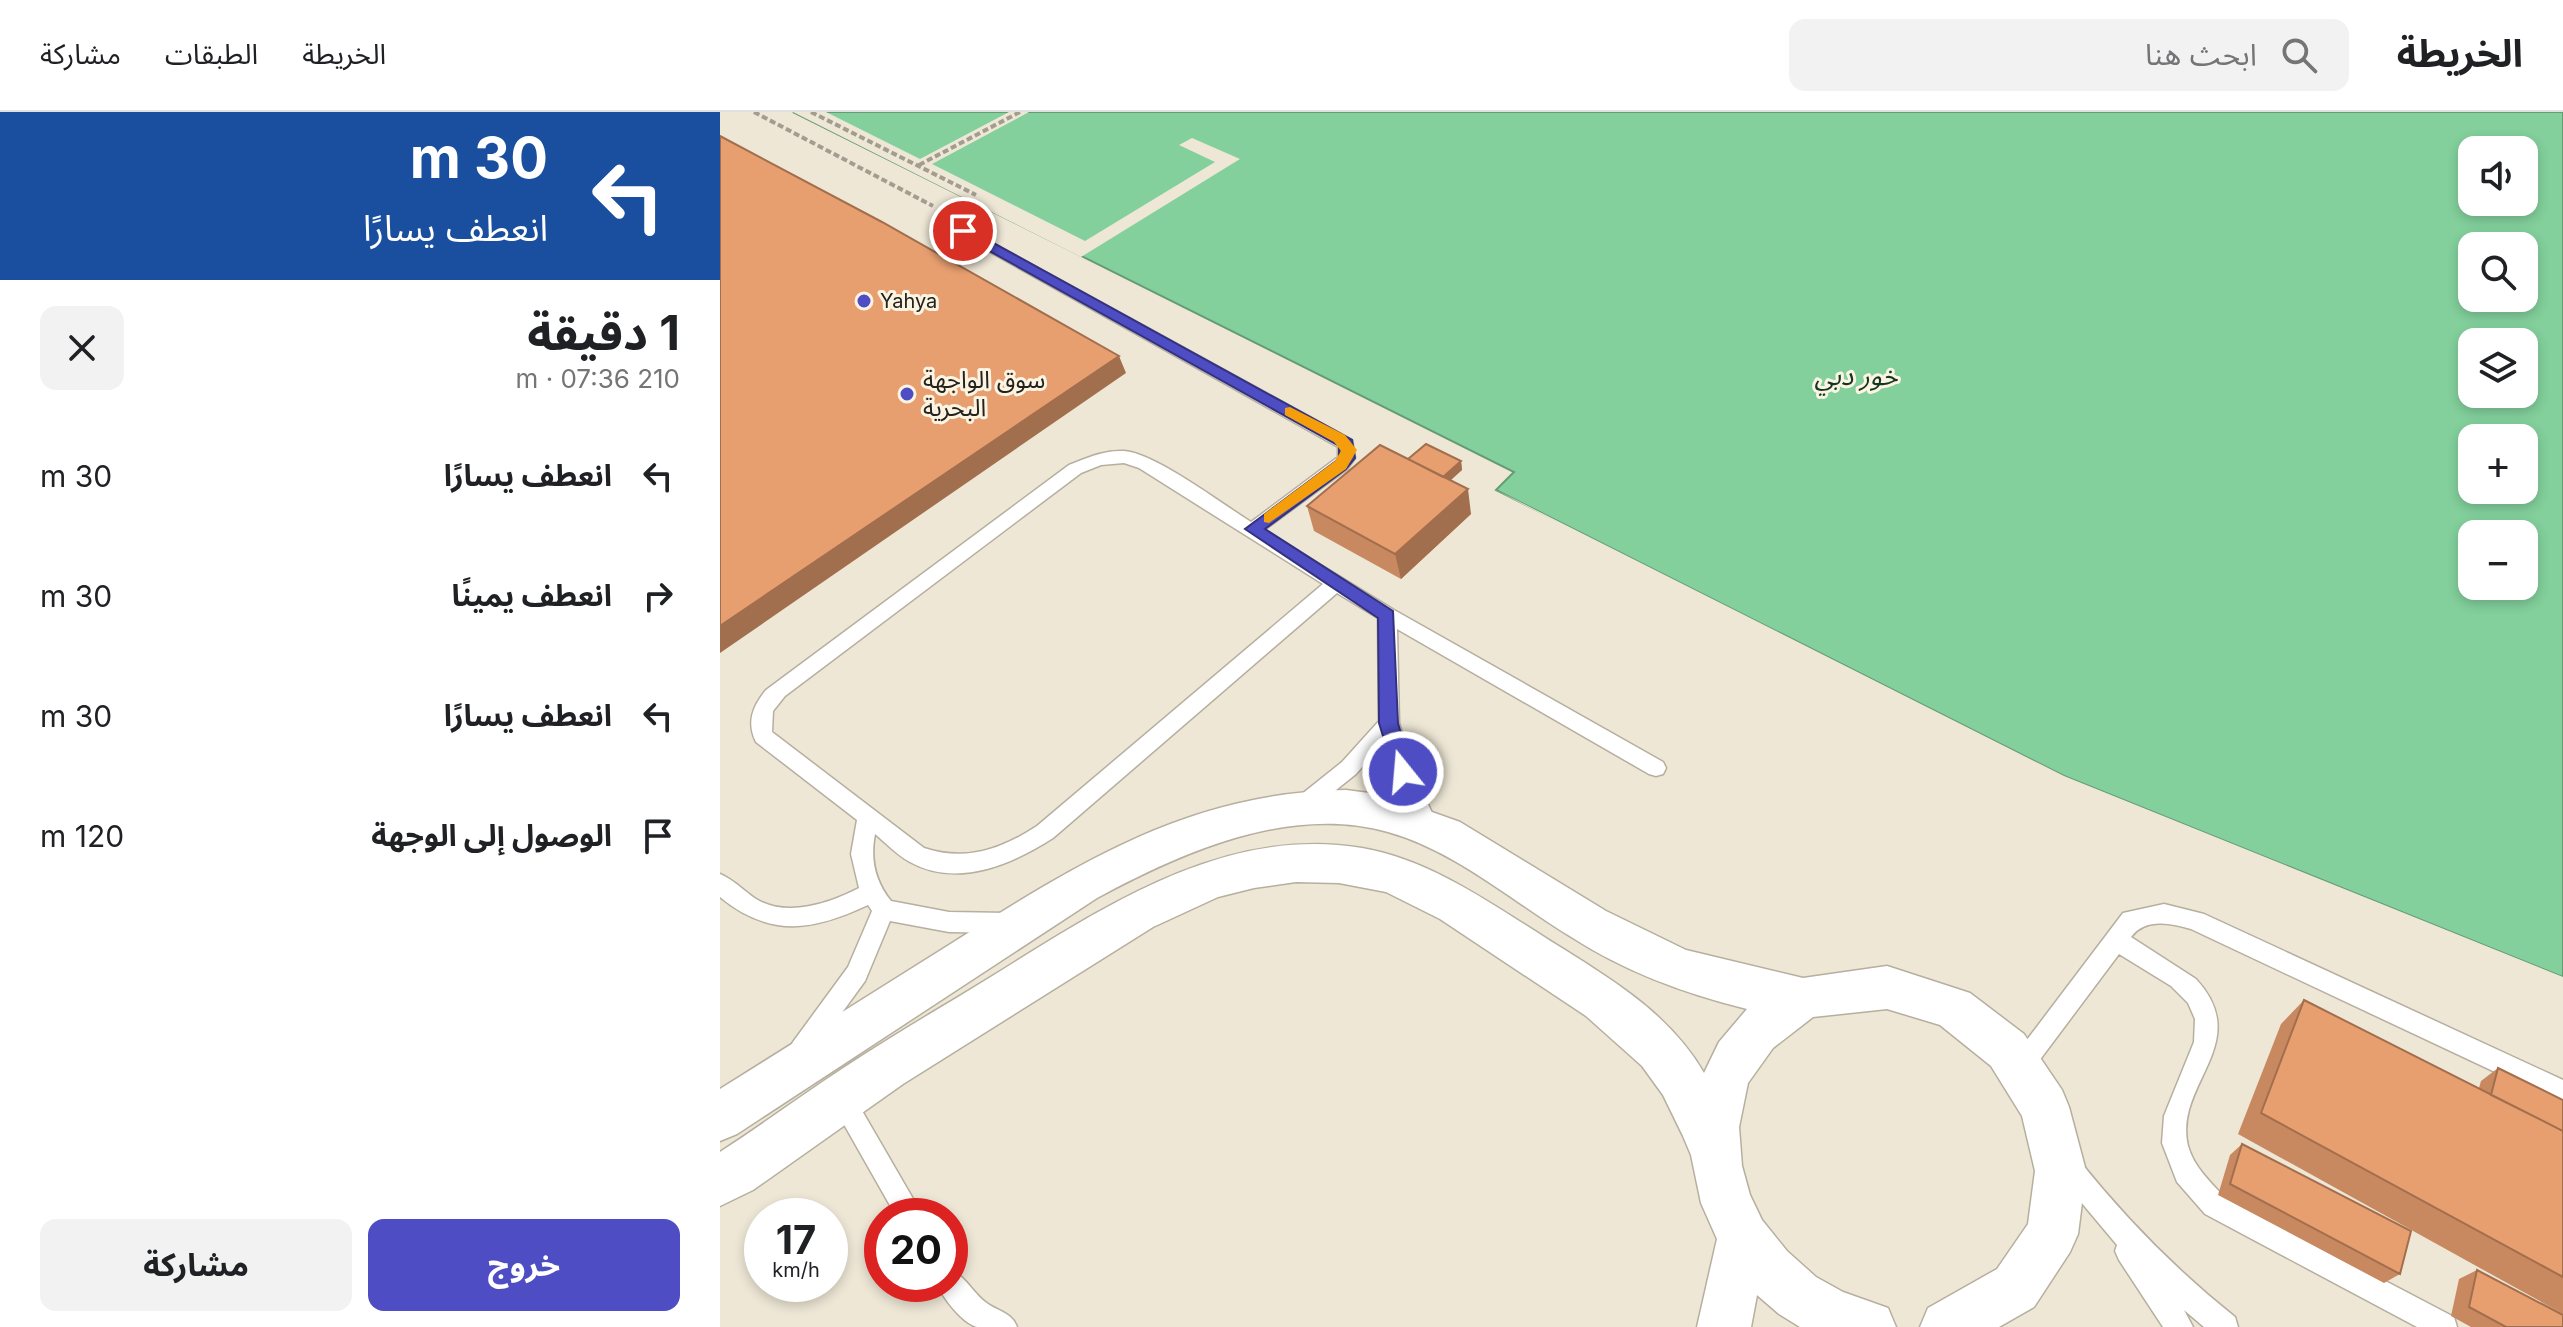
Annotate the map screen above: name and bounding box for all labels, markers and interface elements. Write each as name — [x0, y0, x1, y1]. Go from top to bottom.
search box — [1789, 19, 2349, 91]
text: الخريطة — [2397, 30, 2523, 76]
icon: search — [2277, 33, 2321, 77]
text: ابحث هنا — [2145, 36, 2257, 72]
text: مشاركة — [40, 37, 121, 71]
text: الطبقات — [165, 37, 258, 71]
text: الخريطة — [302, 37, 386, 71]
text: 30 m — [410, 124, 548, 192]
map controls — [2458, 136, 2538, 600]
button: sound — [2458, 136, 2538, 216]
icon: left — [576, 144, 680, 248]
pin — [929, 197, 997, 265]
text: انعطف يسارًا — [363, 206, 548, 250]
icon: arrive — [941, 209, 985, 253]
button: search — [2458, 232, 2538, 312]
place label: Yahya — [880, 289, 937, 313]
marker: Yahya — [855, 292, 873, 310]
text: 1 دقيقة — [527, 303, 680, 362]
button: close — [40, 306, 124, 390]
button: layers — [2458, 328, 2538, 408]
water label: خور دبي — [1815, 360, 1898, 396]
text: 210 m · 07:36 — [516, 363, 680, 394]
place label: سوق الواجهة البحرية — [923, 365, 1045, 422]
marker: سوق الواجهة البحرية — [898, 385, 916, 403]
button: + — [2458, 424, 2538, 504]
icon: left — [636, 454, 680, 498]
text: انعطف يسارًا — [444, 457, 612, 493]
text: 30 m — [40, 458, 112, 494]
button: − — [2458, 520, 2538, 600]
icon: right — [636, 574, 680, 618]
text: انعطف يمينًا — [452, 577, 612, 613]
text: 30 m — [40, 578, 112, 614]
icon: left — [636, 694, 680, 738]
text: انعطف يسارًا — [444, 697, 612, 733]
text: 30 m — [40, 698, 112, 734]
position arrow — [1361, 730, 1445, 814]
icon: arrive — [636, 814, 680, 858]
text: الوصول إلى الوجهة — [371, 817, 612, 853]
text: 120 m — [40, 818, 124, 854]
speed limit sign: 20 — [864, 1198, 968, 1302]
text: 17 — [776, 1215, 816, 1264]
button: مشاركة — [40, 1219, 352, 1311]
button: خروج — [368, 1219, 680, 1311]
text: km/h — [772, 1258, 820, 1282]

